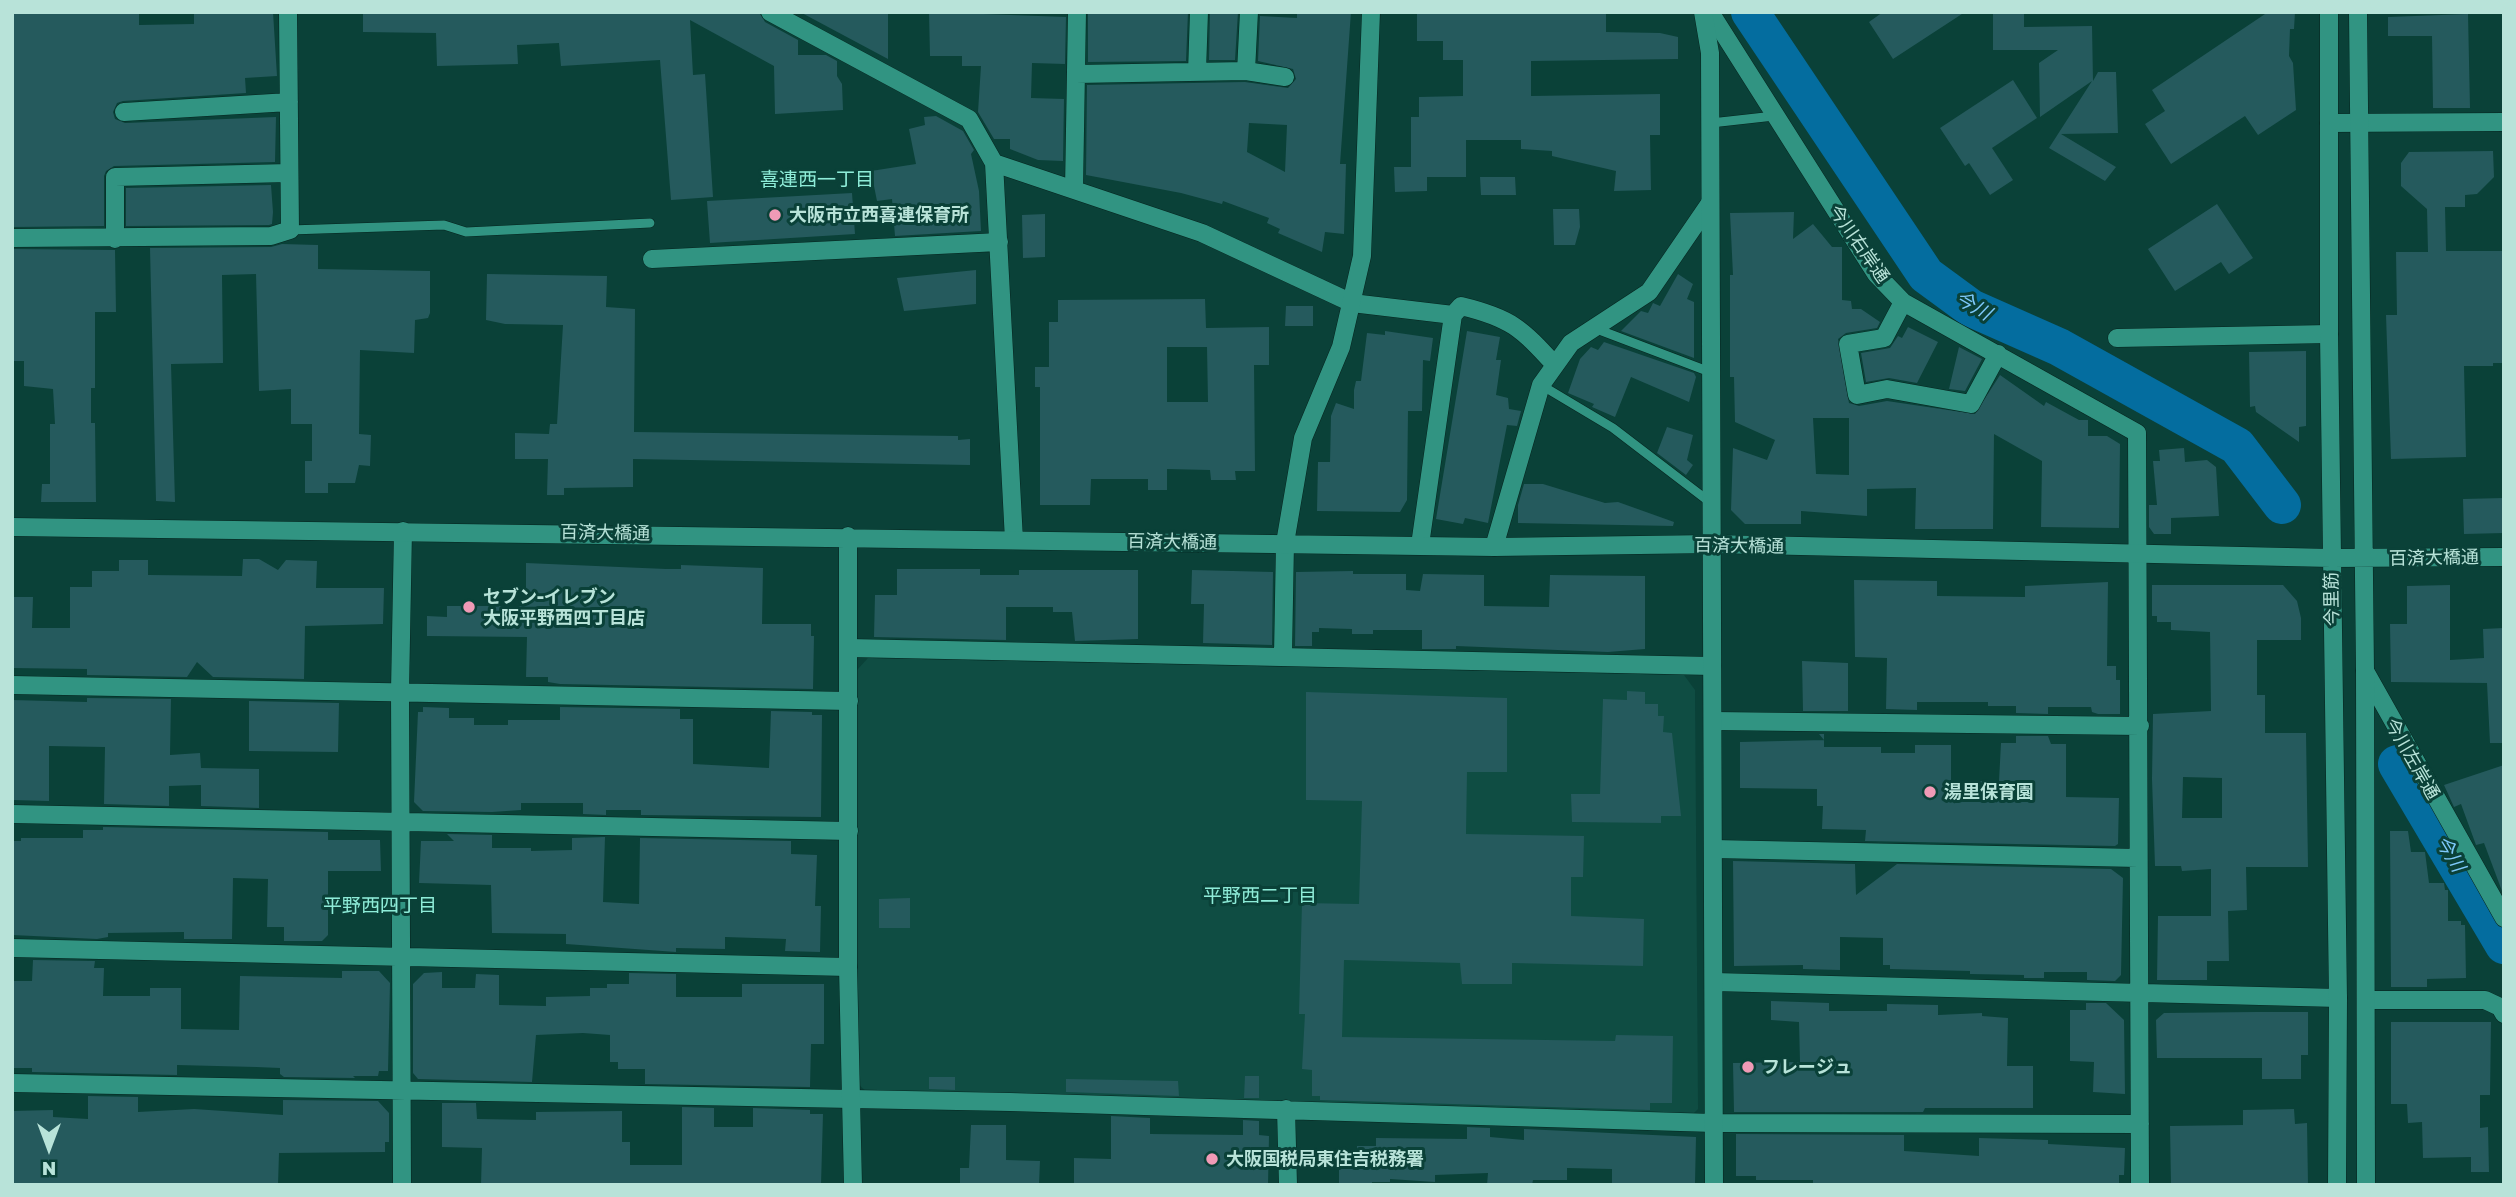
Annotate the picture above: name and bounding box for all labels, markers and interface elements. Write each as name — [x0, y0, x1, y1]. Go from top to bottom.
district label: 喜連西一丁目 — [760, 169, 874, 191]
street label: 今川右岸通 — [1824, 201, 1894, 287]
place label: 大阪市立西喜連保育所 — [789, 204, 969, 226]
marker: 大阪市立西喜連保育所 — [767, 207, 783, 223]
water label: 今川 — [1951, 287, 1995, 325]
street label: 百済大橋通 — [560, 521, 650, 545]
street label: 百済大橋通 — [1127, 530, 1217, 554]
street label: 百済大橋通 — [1694, 534, 1784, 558]
street label: 百済大橋通 — [2389, 546, 2479, 570]
street label: 今里筋 — [2321, 572, 2343, 626]
place label: セブン-イレブン 大阪平野西四丁目店 — [483, 586, 645, 628]
marker: セブン-イレブン 大阪平野西四丁目店 — [461, 599, 477, 615]
street label: 今川左岸通 — [2380, 715, 2444, 803]
place label: 湯里保育園 — [1944, 781, 2034, 803]
marker: 湯里保育園 — [1922, 784, 1938, 800]
water label: 今川 — [2430, 832, 2470, 876]
district label: 平野西二丁目 — [1203, 885, 1317, 907]
district label: 平野西四丁目 — [323, 895, 437, 917]
place label: フレージュ — [1762, 1056, 1852, 1078]
marker: フレージュ — [1740, 1059, 1756, 1075]
north arrow — [14, 1113, 84, 1183]
place label: 大阪国税局東住吉税務署 — [1226, 1148, 1424, 1170]
marker: 大阪国税局東住吉税務署 — [1204, 1151, 1220, 1167]
text: N — [42, 1158, 56, 1181]

